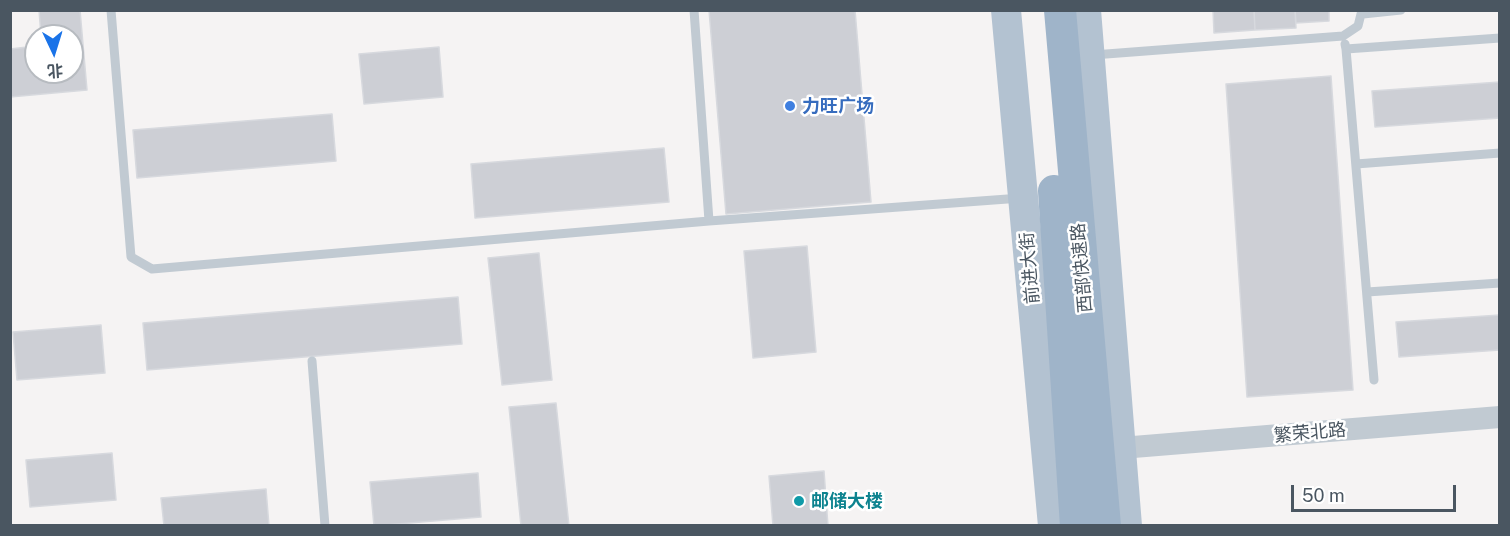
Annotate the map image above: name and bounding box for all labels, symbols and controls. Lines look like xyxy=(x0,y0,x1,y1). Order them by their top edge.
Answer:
north arrow xyxy=(24,24,84,84)
text: 北 xyxy=(47,60,64,80)
place label: 力旺广场 xyxy=(802,95,874,117)
marker: 力旺广场 xyxy=(783,99,797,113)
street label: 西部快速路 xyxy=(1067,222,1097,314)
street label: 前进大街 xyxy=(1016,231,1044,305)
street label: 繁荣北路 xyxy=(1273,419,1347,447)
scale bar xyxy=(1294,473,1459,511)
text: 50 m xyxy=(1302,485,1345,506)
place label: 邮储大楼 xyxy=(811,490,883,512)
marker: 邮储大楼 xyxy=(792,494,806,508)

